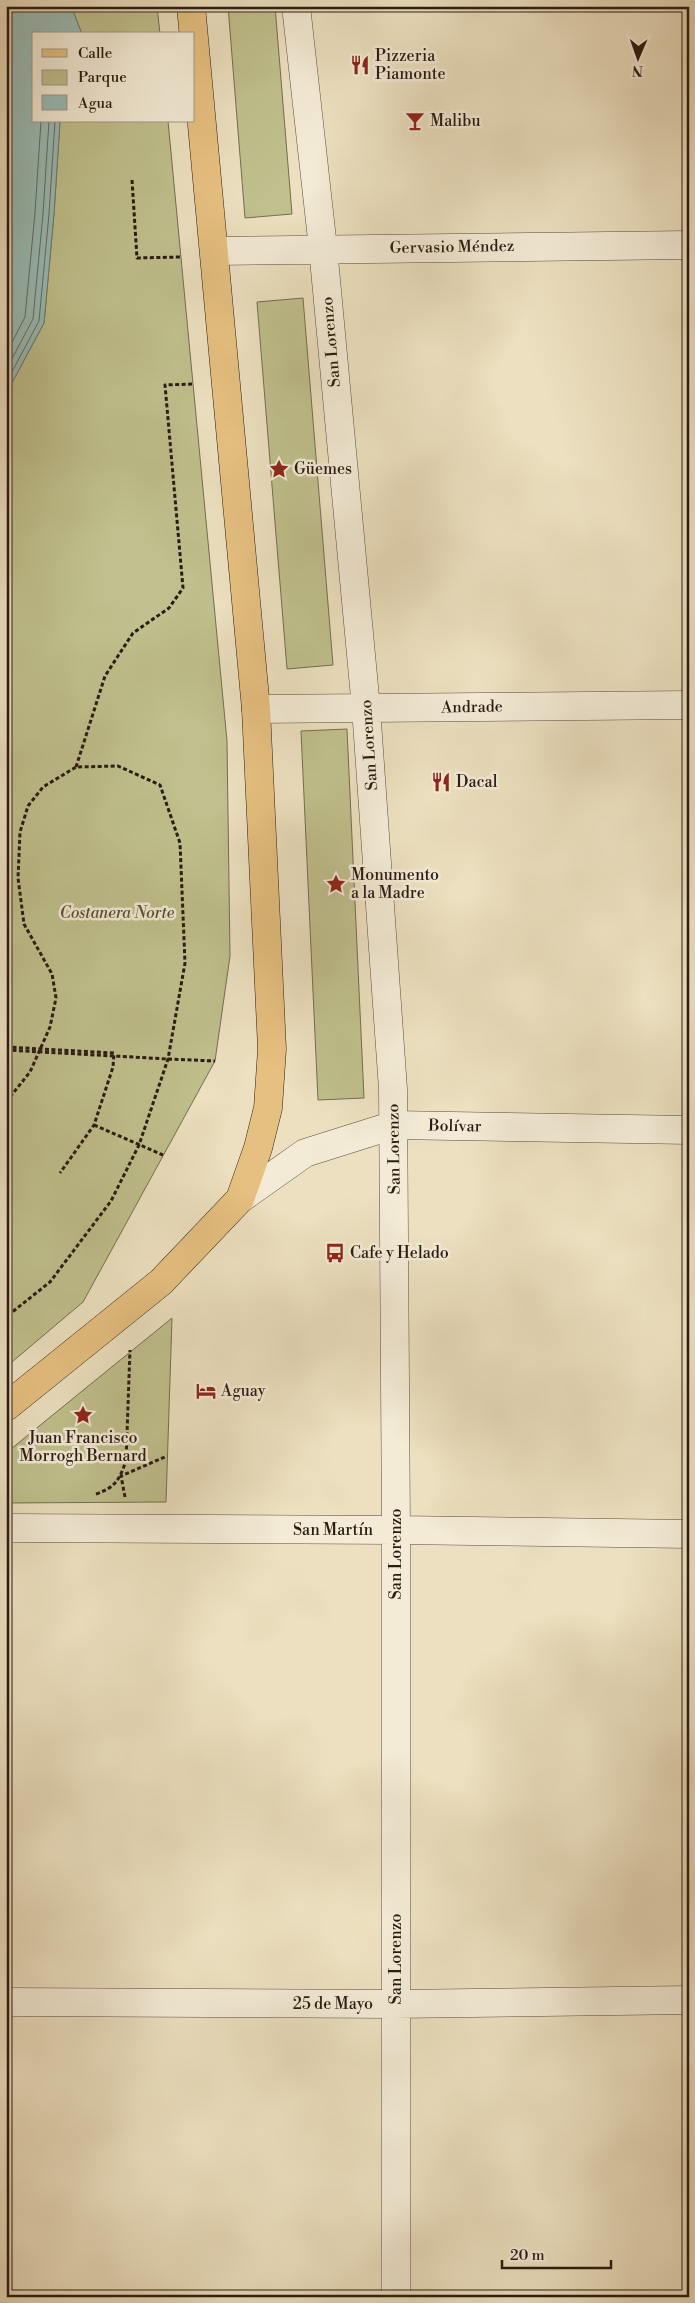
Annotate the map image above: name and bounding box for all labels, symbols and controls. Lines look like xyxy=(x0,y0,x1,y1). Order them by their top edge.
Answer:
legend xyxy=(32,32,195,122)
north arrow xyxy=(612,32,662,82)
text: Calle xyxy=(78,44,112,63)
place label: Pizzeria Piamonte xyxy=(375,46,445,84)
restaurant icon: Pizzeria Piamonte xyxy=(349,54,371,76)
text: N xyxy=(632,61,643,79)
text: Parque xyxy=(78,68,127,87)
text: Agua xyxy=(77,94,113,113)
bar icon: Malibu xyxy=(404,110,426,132)
place label: Malibu xyxy=(430,111,481,131)
street label: Gervasio Méndez xyxy=(390,236,514,258)
street label: San Lorenzo xyxy=(317,296,345,388)
place icon: Güemes xyxy=(268,458,290,480)
place label: Güemes xyxy=(294,459,352,479)
street label: Andrade xyxy=(440,696,503,718)
street label: San Lorenzo xyxy=(356,699,382,791)
restaurant icon: Dacal xyxy=(430,771,452,793)
place label: Dacal xyxy=(456,772,498,792)
place label: Monumento a la Madre xyxy=(351,865,439,903)
place icon: Monumento a la Madre xyxy=(325,873,347,895)
park label: Costanera Norte xyxy=(60,903,175,923)
street label: San Lorenzo xyxy=(383,1103,405,1195)
street label: Bolívar xyxy=(427,1116,482,1136)
bus stop icon: Cafe y Helado xyxy=(324,1242,346,1264)
place label: Cafe y Helado xyxy=(350,1243,449,1263)
hotel icon: Aguay xyxy=(195,1380,217,1402)
place label: Aguay xyxy=(220,1381,266,1401)
place icon: Juan Francisco Morrogh Bernard xyxy=(72,1404,94,1426)
place label: Juan Francisco Morrogh Bernard xyxy=(19,1428,147,1466)
street label: San Lorenzo xyxy=(386,1509,406,1599)
street label: San Martín xyxy=(293,1520,374,1540)
street label: San Lorenzo xyxy=(386,1914,406,2004)
street label: 25 de Mayo xyxy=(293,1994,373,2014)
scale bar xyxy=(502,2238,611,2270)
text: 20 m xyxy=(510,2246,545,2265)

